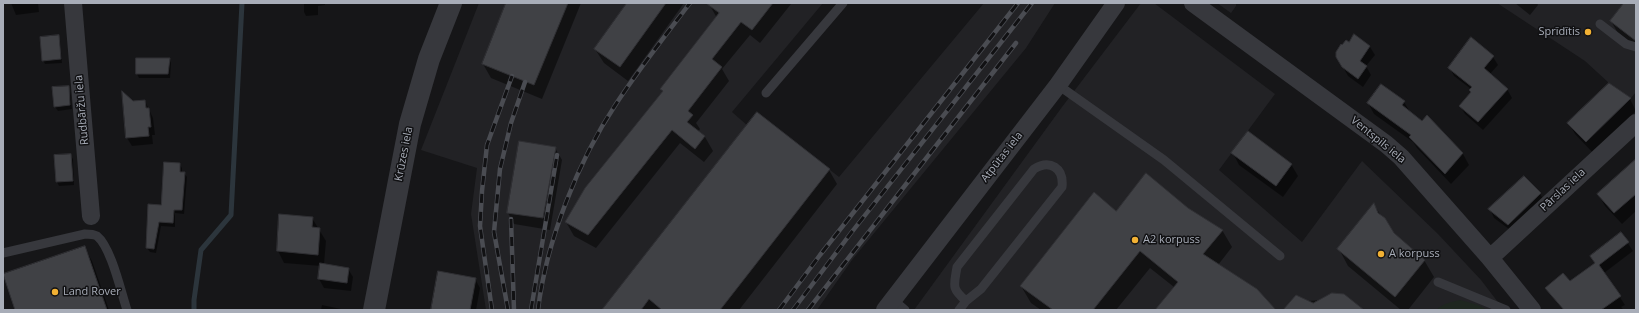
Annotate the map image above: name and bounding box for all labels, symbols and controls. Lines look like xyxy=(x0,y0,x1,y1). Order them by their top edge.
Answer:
place label: Sprīdītis xyxy=(1539,25,1580,39)
marker: Sprīdītis xyxy=(1583,27,1593,37)
street label: Rudbāržu iela xyxy=(72,74,92,146)
street label: Ventspils iela xyxy=(1348,114,1408,166)
street label: Krūzes iela xyxy=(392,126,416,182)
street label: Atpūtas iela xyxy=(978,129,1026,185)
street label: Pārslas iela xyxy=(1538,166,1588,214)
place label: A2 korpuss xyxy=(1143,233,1200,247)
marker: A2 korpuss xyxy=(1130,235,1140,245)
place label: A korpuss xyxy=(1389,247,1440,261)
marker: A korpuss xyxy=(1376,249,1386,259)
place label: Land Rover xyxy=(63,285,121,299)
marker: Land Rover xyxy=(50,287,60,297)

